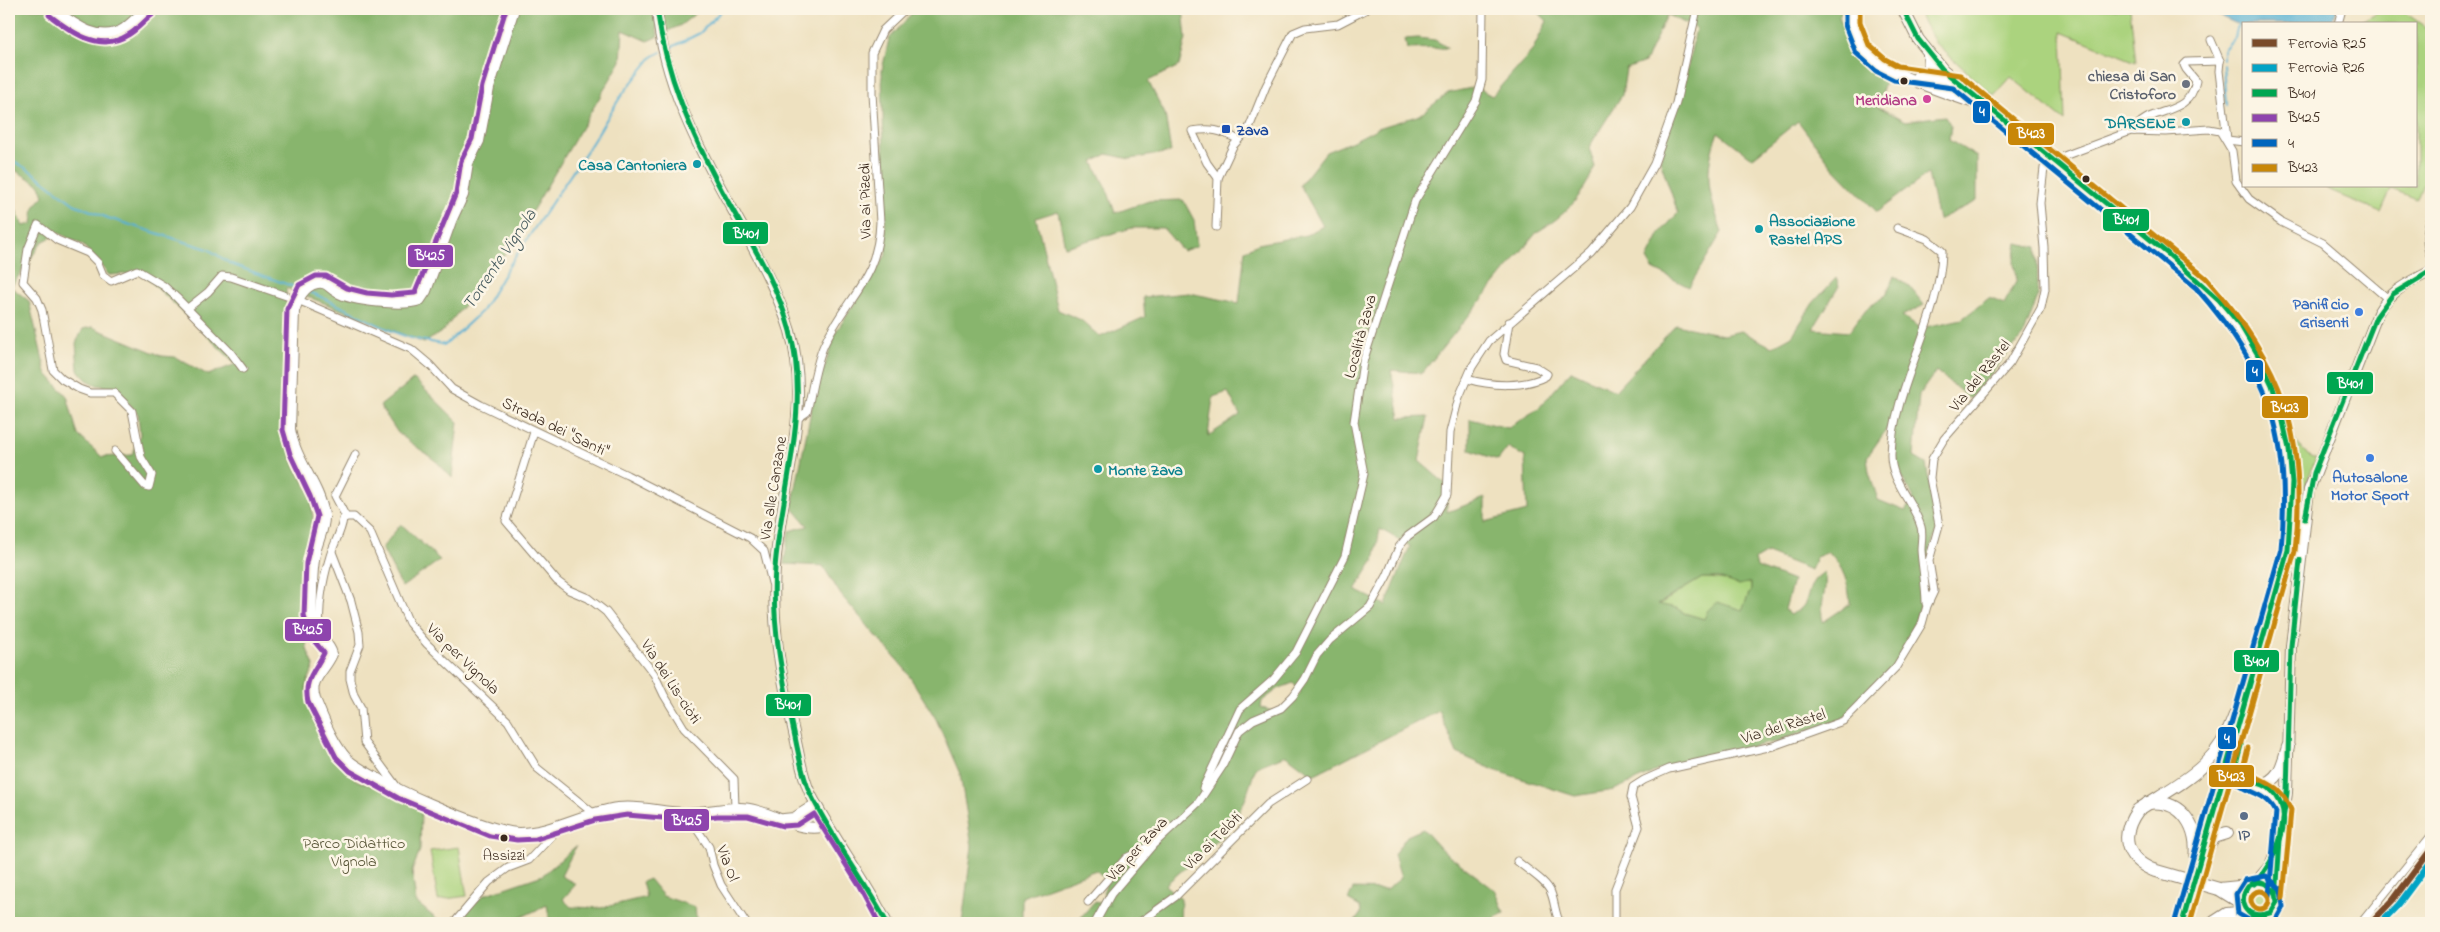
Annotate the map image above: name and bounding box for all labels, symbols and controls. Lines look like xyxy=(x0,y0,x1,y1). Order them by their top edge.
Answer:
legend xyxy=(2242,22,2418,188)
text: Ferrovia R25 xyxy=(2287,33,2367,55)
text: Ferrovia R26 xyxy=(2287,57,2365,79)
place label: chiesa di San Cristoforo xyxy=(2088,65,2176,107)
unlabelled marker xyxy=(1899,76,1909,86)
marker: chiesa di San Cristoforo xyxy=(2180,78,2192,90)
text: B401 xyxy=(2287,83,2316,105)
place label: Meridiana xyxy=(1855,89,1917,113)
marker: Meridiana xyxy=(1921,93,1933,105)
line badge: 4 xyxy=(1972,100,1991,124)
text: 4 xyxy=(1978,102,1985,123)
text: B425 xyxy=(2287,107,2321,129)
place label: DARSENE xyxy=(2104,112,2176,136)
marker: DARSENE xyxy=(2180,116,2192,128)
place label: Zava xyxy=(1236,119,1269,143)
line badge: B423 xyxy=(2007,122,2055,146)
marker: Zava xyxy=(1220,123,1232,135)
text: B423 xyxy=(2016,124,2045,145)
text: 4 xyxy=(2288,133,2294,155)
place label: Casa Cantoniera xyxy=(578,154,687,178)
text: B423 xyxy=(2287,157,2318,179)
marker: Casa Cantoniera xyxy=(691,158,703,170)
street label: Via ai Pizedi xyxy=(853,163,879,240)
unlabelled marker xyxy=(2081,174,2091,184)
water label: Torrente Vignola xyxy=(457,204,544,316)
line badge: B401 xyxy=(2102,208,2150,232)
place label: Associazione Rastel APS xyxy=(1768,210,1856,252)
text: B401 xyxy=(2112,210,2139,231)
line badge: B401 xyxy=(722,221,769,245)
marker: Associazione Rastel APS xyxy=(1753,223,1765,235)
text: B401 xyxy=(732,224,759,245)
line badge: B425 xyxy=(407,244,454,268)
text: B425 xyxy=(414,246,445,267)
street label: Località Zava xyxy=(1338,292,1384,381)
place label: Panificio Grisenti xyxy=(2293,293,2349,335)
marker: Panificio Grisenti xyxy=(2353,306,2365,318)
street label: Via del Ràstel xyxy=(1943,335,2017,418)
line badge: 4 xyxy=(2245,359,2264,383)
text: 4 xyxy=(2251,362,2258,383)
line badge: B401 xyxy=(2326,371,2374,395)
text: B401 xyxy=(2336,374,2363,395)
street label: Strada dei "Santi" xyxy=(498,391,613,464)
line badge: B423 xyxy=(2261,395,2309,419)
text: B423 xyxy=(2270,398,2299,419)
street label: Via alle Canzane xyxy=(754,434,794,543)
marker: Autosalone Motor Sport xyxy=(2364,452,2376,464)
place label: Monte Zava xyxy=(1108,459,1183,483)
marker: Monte Zava xyxy=(1092,463,1104,475)
place label: Autosalone Motor Sport xyxy=(2331,466,2410,508)
street label: Via per Vignola xyxy=(420,617,505,701)
line badge: B425 xyxy=(284,618,332,642)
text: B425 xyxy=(292,620,323,641)
street label: Via dei Lis-ciòti xyxy=(633,634,707,729)
line badge: B401 xyxy=(2233,649,2280,673)
text: B401 xyxy=(2242,652,2269,673)
line badge: B401 xyxy=(765,693,812,717)
text: B401 xyxy=(774,695,801,716)
street label: Via del Ràstel xyxy=(1738,703,1829,751)
line badge: 4 xyxy=(2217,726,2237,750)
text: 4 xyxy=(2223,729,2230,750)
line badge: B423 xyxy=(2208,764,2255,788)
text: B423 xyxy=(2216,767,2245,788)
street label: Via ai Telòti xyxy=(1178,806,1248,877)
line badge: B425 xyxy=(663,808,710,832)
marker: IP xyxy=(2238,810,2250,822)
text: B425 xyxy=(671,811,702,832)
street label: Via per Zava xyxy=(1100,811,1174,888)
place label: IP xyxy=(2238,824,2251,848)
park label: Parco Didattico Vignola xyxy=(303,832,405,874)
marker: Assizzi xyxy=(499,833,509,843)
street label: Via Ol xyxy=(709,841,745,886)
place label: Assizzi xyxy=(483,845,525,867)

